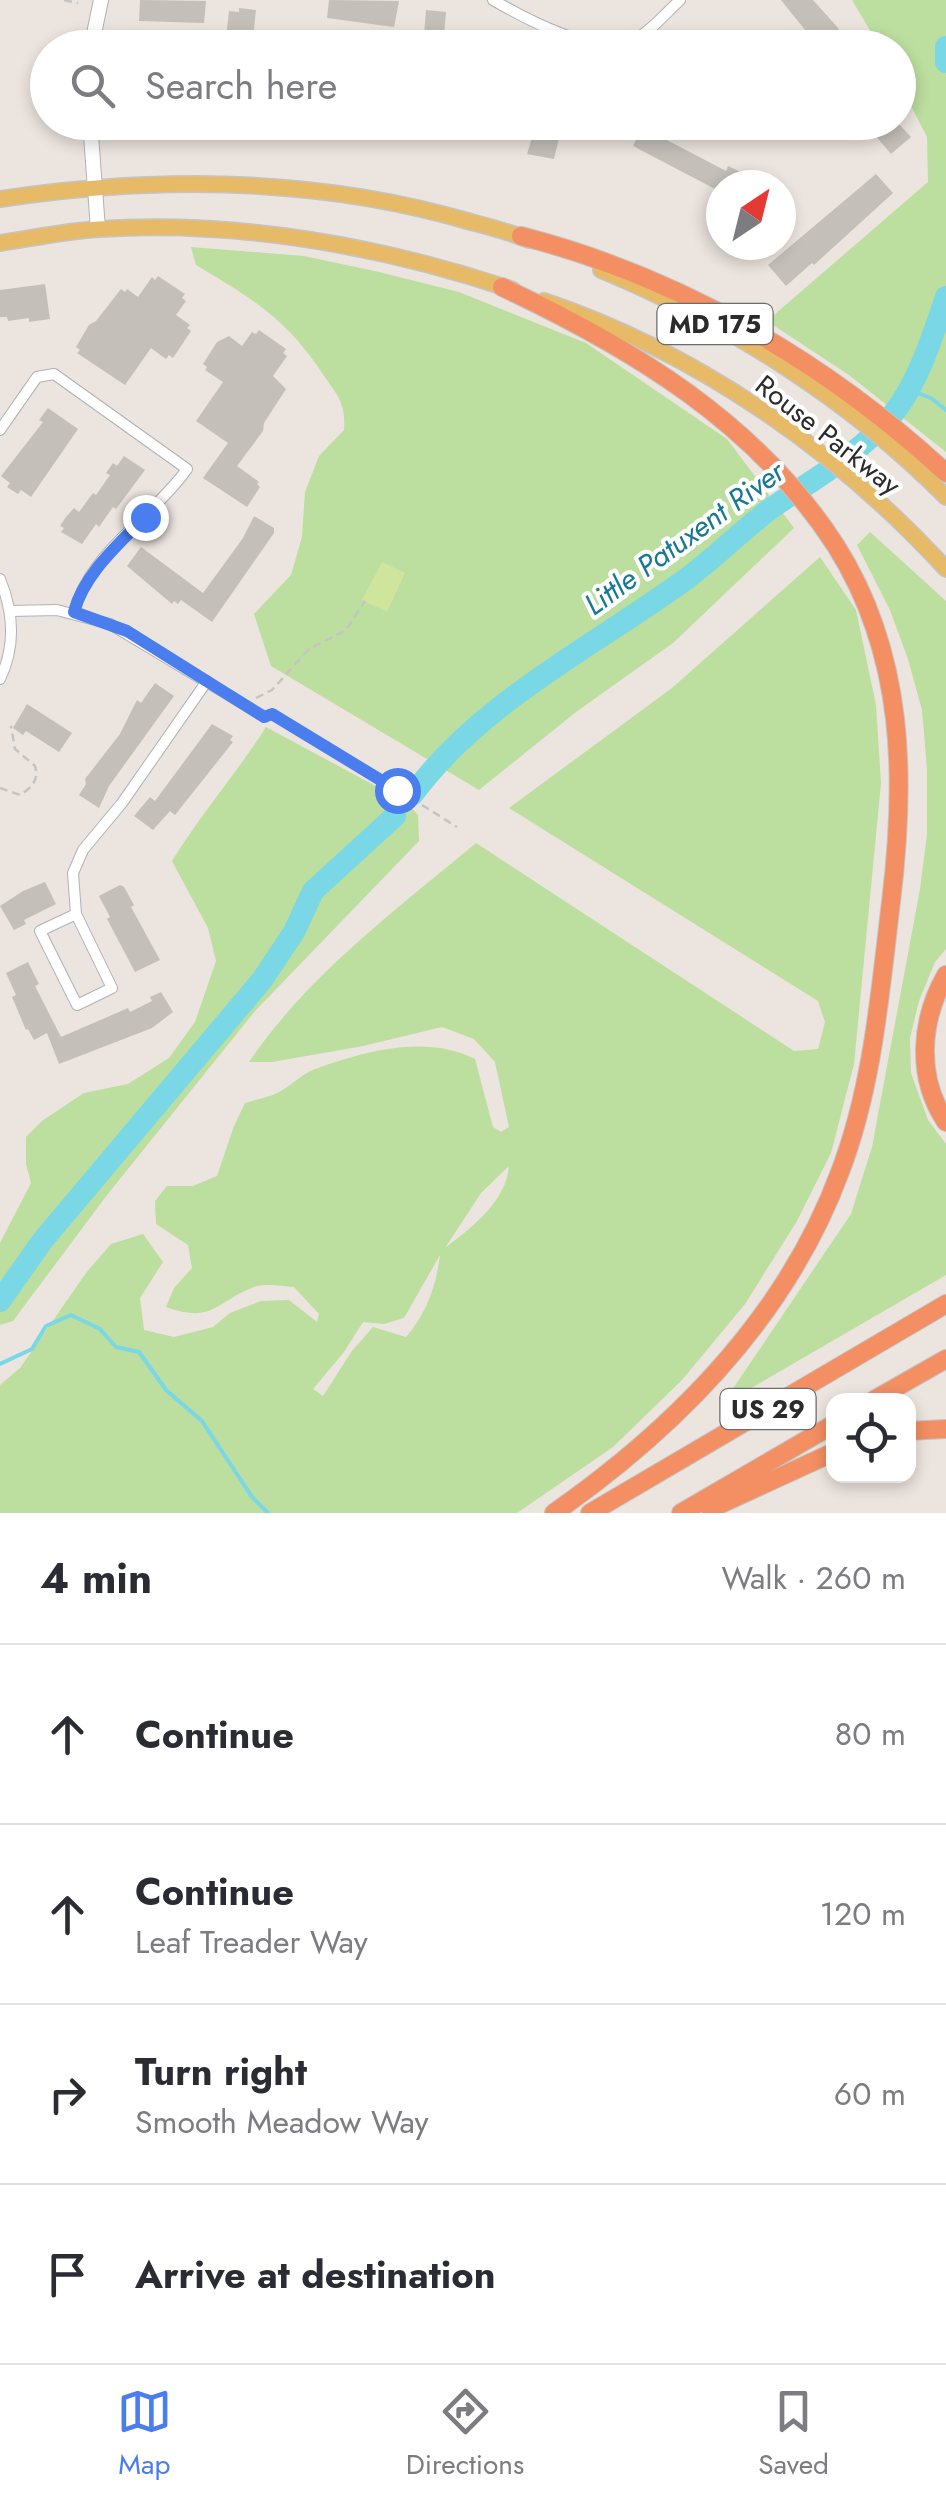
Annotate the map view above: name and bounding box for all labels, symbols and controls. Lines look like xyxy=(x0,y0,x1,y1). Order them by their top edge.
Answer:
search box xyxy=(30,30,916,140)
icon: search xyxy=(65,58,120,113)
text: Search here xyxy=(145,58,337,113)
north arrow xyxy=(706,170,796,260)
road number: MD 175 xyxy=(658,304,772,344)
street label: Rouse Parkway xyxy=(747,365,910,505)
water label: Little Patuxent River xyxy=(575,449,795,626)
route end xyxy=(123,495,169,541)
route start xyxy=(375,768,421,814)
road number: US 29 xyxy=(720,1389,816,1429)
map controls xyxy=(826,1393,916,1483)
button: locate xyxy=(826,1393,916,1483)
text: 4 min xyxy=(40,1548,152,1609)
text: Walk · 260 m xyxy=(721,1555,906,1601)
icon: ahead xyxy=(40,1707,95,1762)
text: Continue xyxy=(135,1707,294,1762)
text: 80 m xyxy=(835,1711,906,1757)
text: Continue xyxy=(135,1864,294,1919)
icon: ahead xyxy=(40,1887,95,1942)
text: 120 m xyxy=(820,1891,906,1937)
text: Leaf Treader Way xyxy=(135,1919,368,1965)
text: Turn right xyxy=(135,2044,307,2099)
icon: right xyxy=(40,2067,95,2122)
text: 60 m xyxy=(834,2071,906,2117)
text: Smooth Meadow Way xyxy=(135,2099,429,2145)
icon: arrive xyxy=(40,2247,95,2302)
text: Arrive at destination xyxy=(135,2247,496,2302)
tab: Map xyxy=(117,2384,172,2485)
tab: Directions xyxy=(406,2384,524,2485)
tab: Saved xyxy=(758,2384,829,2485)

